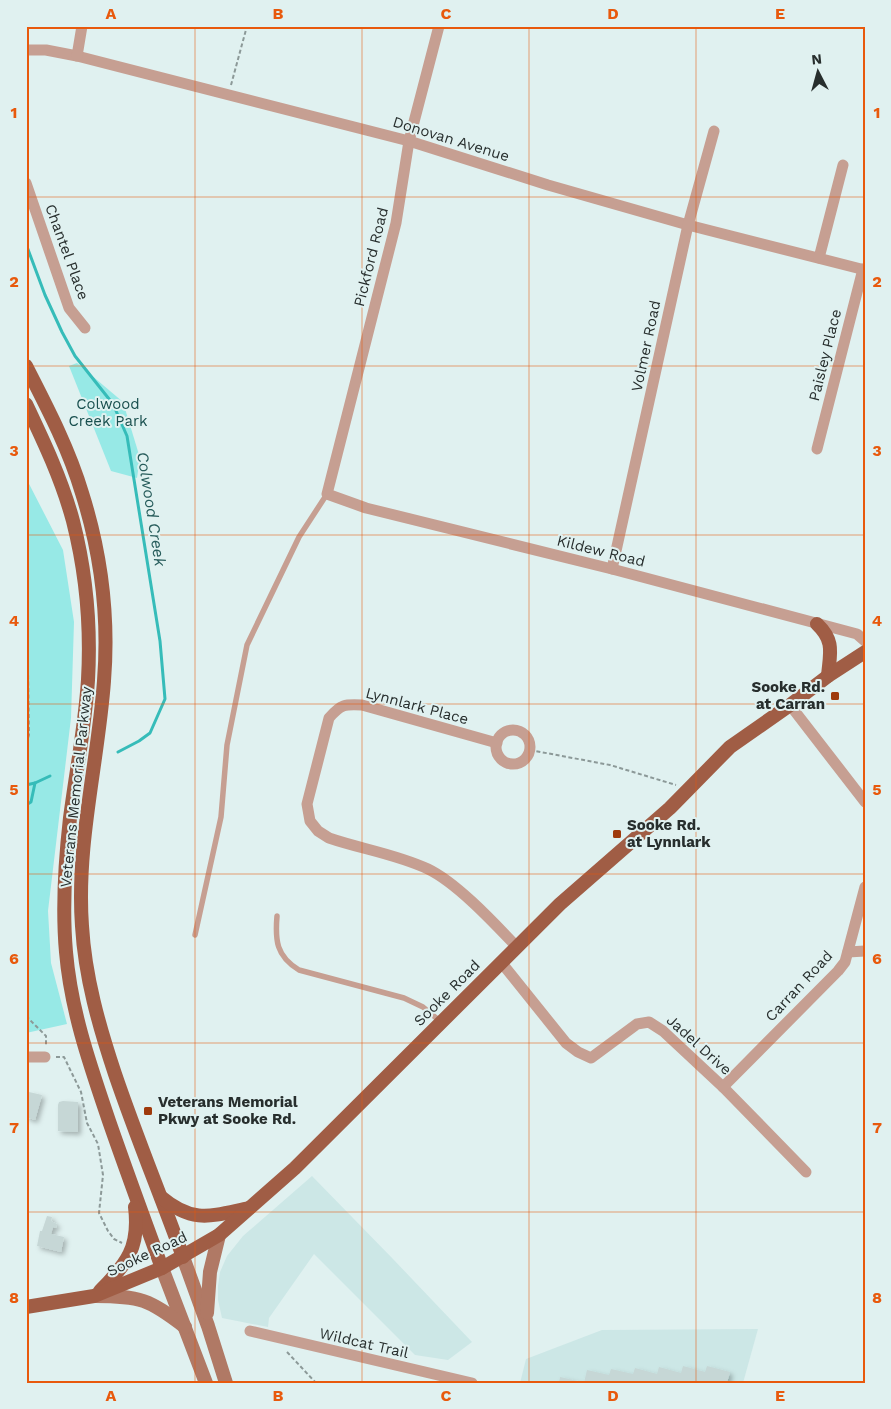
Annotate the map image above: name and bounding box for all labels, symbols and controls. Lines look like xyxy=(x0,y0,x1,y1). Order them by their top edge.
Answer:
text: A xyxy=(106,4,117,23)
text: B xyxy=(273,4,284,23)
text: C xyxy=(441,4,452,23)
text: D xyxy=(607,4,619,23)
text: E xyxy=(775,4,785,23)
north arrow xyxy=(794,48,844,98)
text: N xyxy=(811,51,823,68)
text: 1 xyxy=(11,103,17,122)
text: 1 xyxy=(874,103,880,122)
street label: Donovan Avenue xyxy=(390,113,512,165)
street label: Chantel Place xyxy=(41,202,93,302)
street label: Pickford Road xyxy=(350,205,392,309)
text: 2 xyxy=(9,272,19,291)
text: 2 xyxy=(872,272,882,291)
street label: Volmer Road xyxy=(628,299,664,393)
street label: Paisley Place xyxy=(805,307,845,403)
park label: Colwood Creek Park xyxy=(68,395,148,430)
text: 3 xyxy=(9,441,19,460)
text: 3 xyxy=(872,441,882,460)
water label: Colwood Creek xyxy=(133,451,170,569)
street label: Kildew Road xyxy=(555,531,647,571)
text: 4 xyxy=(9,611,19,630)
text: 4 xyxy=(872,611,882,630)
place label: Sooke Rd. at Carran xyxy=(751,678,825,713)
street label: Lynnlark Place xyxy=(364,684,470,728)
street label: Veterans Memorial Parkway xyxy=(56,685,96,888)
marker: Sooke Rd. at Carran xyxy=(829,690,841,702)
text: 5 xyxy=(9,780,19,799)
text: 5 xyxy=(872,780,882,799)
place label: Sooke Rd. at Lynnlark xyxy=(627,816,711,851)
marker: Sooke Rd. at Lynnlark xyxy=(611,828,623,840)
street label: Carran Road xyxy=(762,947,836,1025)
text: 6 xyxy=(9,949,19,968)
text: 6 xyxy=(872,949,882,968)
street label: Sooke Road xyxy=(410,956,484,1030)
street label: Jadel Drive xyxy=(663,1011,735,1079)
place label: Veterans Memorial Pkwy at Sooke Rd. xyxy=(158,1093,298,1128)
marker: Veterans Memorial Pkwy at Sooke Rd. xyxy=(142,1105,154,1117)
text: 7 xyxy=(9,1118,19,1137)
text: 7 xyxy=(872,1118,882,1137)
street label: Sooke Road xyxy=(104,1228,190,1280)
text: 8 xyxy=(9,1288,19,1307)
text: 8 xyxy=(872,1288,882,1307)
street label: Wildcat Trail xyxy=(318,1324,411,1362)
text: A xyxy=(106,1386,117,1405)
text: B xyxy=(273,1386,284,1405)
text: C xyxy=(441,1386,452,1405)
text: D xyxy=(607,1386,619,1405)
text: E xyxy=(775,1386,785,1405)

